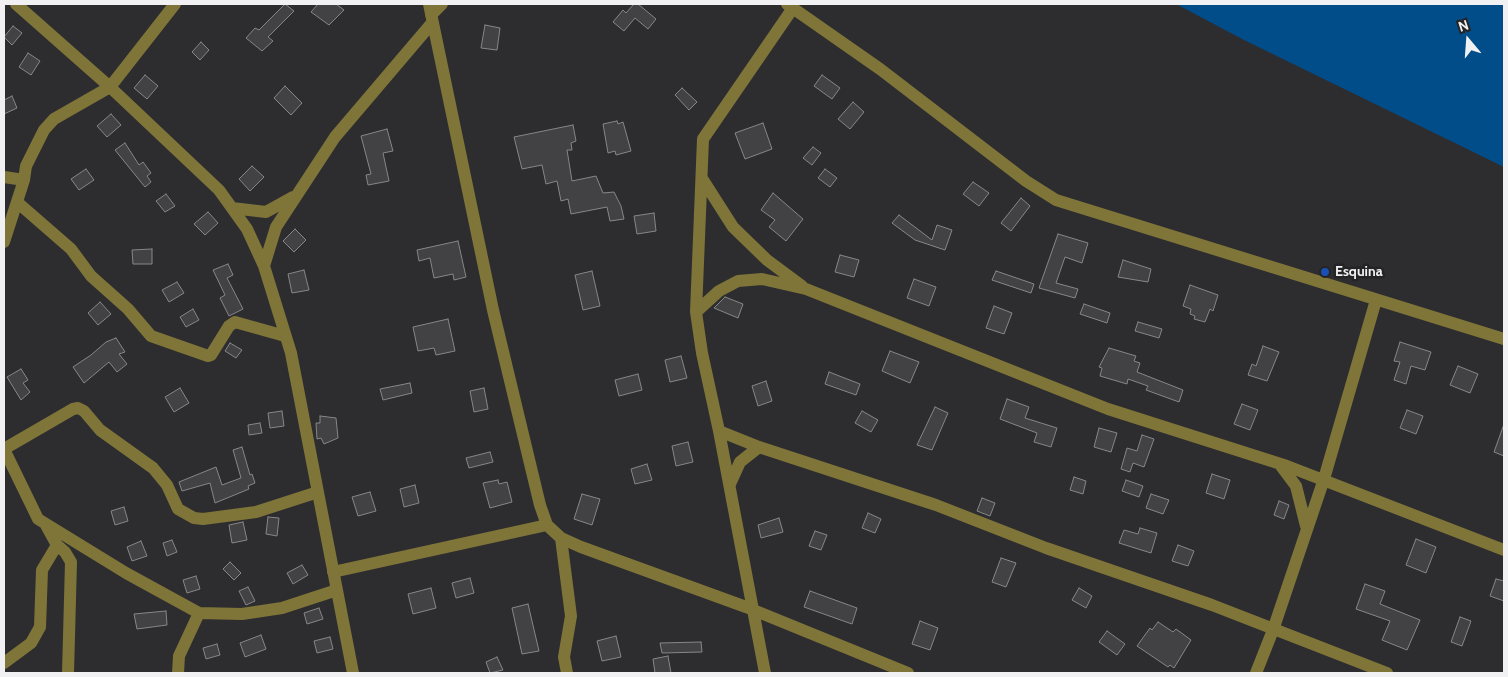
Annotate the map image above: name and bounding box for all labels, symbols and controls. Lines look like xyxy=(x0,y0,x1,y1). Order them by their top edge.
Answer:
north arrow xyxy=(1443,15,1493,65)
text: N xyxy=(1456,16,1471,36)
place label: Esquina xyxy=(1335,264,1383,280)
marker: Esquina xyxy=(1319,266,1331,278)

